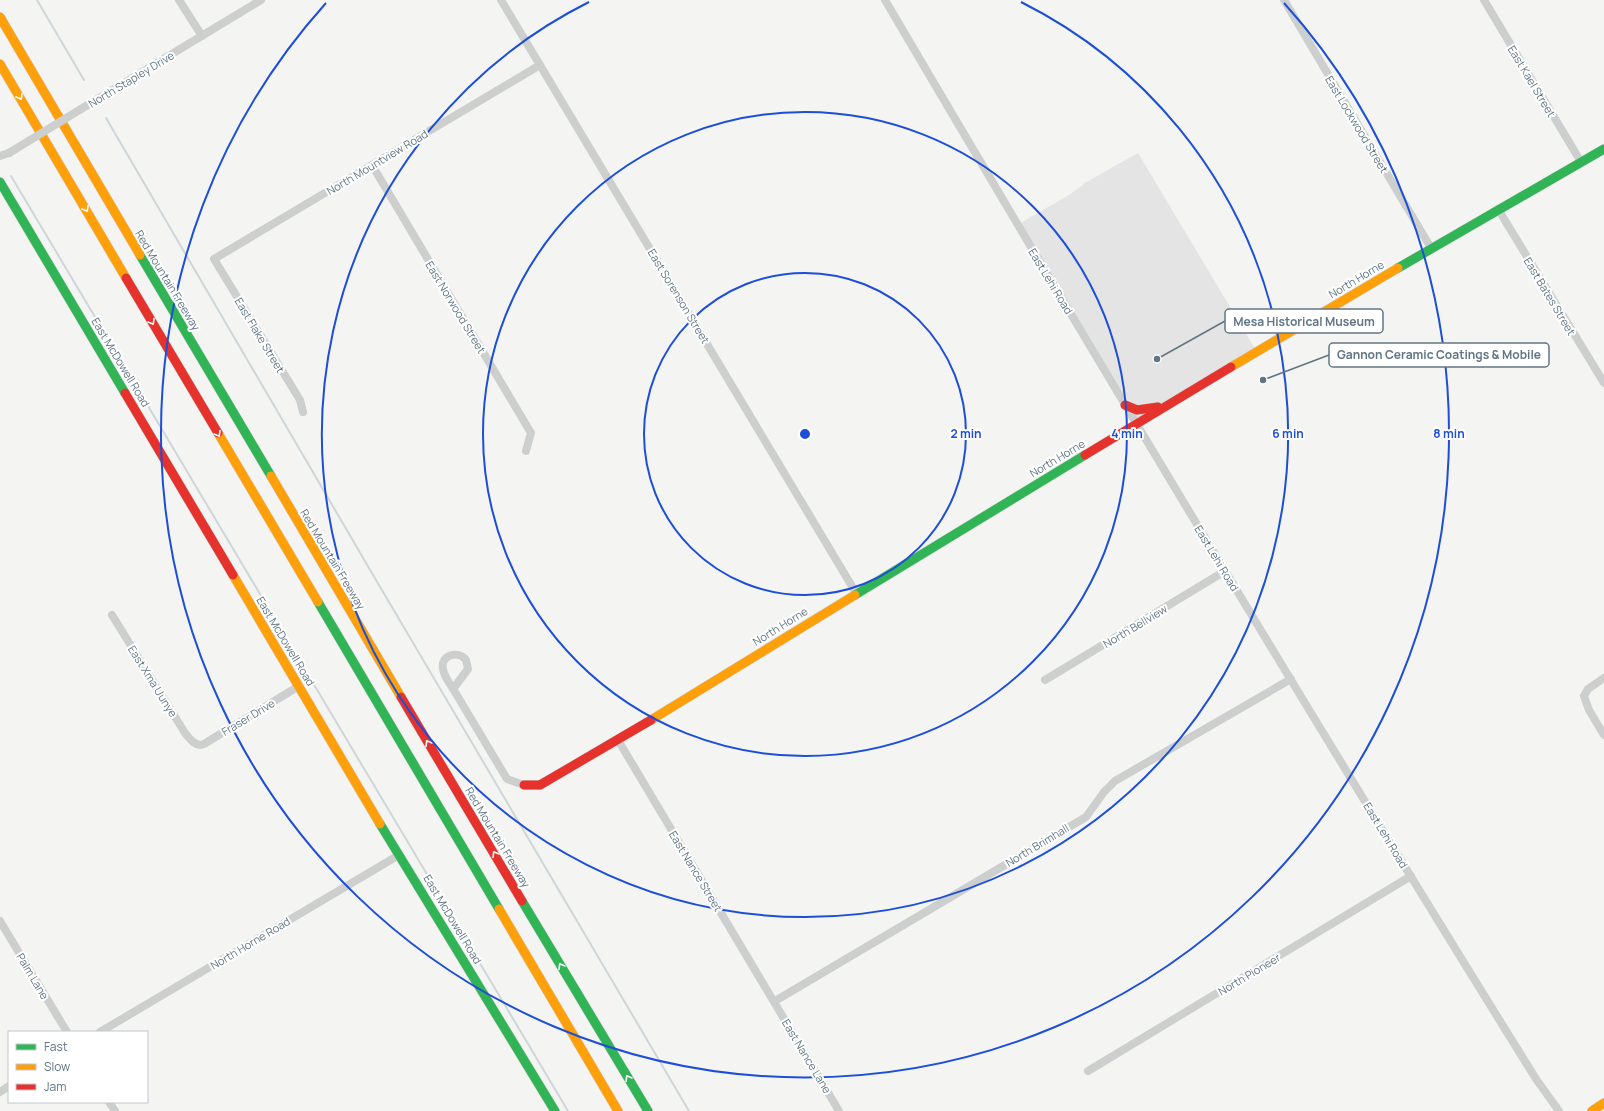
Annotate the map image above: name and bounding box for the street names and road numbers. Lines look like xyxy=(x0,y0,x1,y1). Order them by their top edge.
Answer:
street label: East Kael Street xyxy=(1505,42,1559,120)
street label: North Stapley Drive xyxy=(85,47,177,111)
street label: East Lockwood Street xyxy=(1322,73,1392,175)
street label: North Mountview Road xyxy=(324,126,430,198)
street label: Red Mountain Freeway xyxy=(132,227,204,333)
street label: East Lehi Road xyxy=(1025,245,1077,317)
street label: East Sorenson Street xyxy=(645,246,713,346)
street label: East Bates Street xyxy=(1521,254,1579,338)
street label: North Horne xyxy=(1326,256,1387,301)
street label: East Norwood Street xyxy=(423,258,489,356)
street label: East Flake Street xyxy=(232,295,288,375)
street label: East McDowell Road xyxy=(88,314,154,410)
street label: North Horne xyxy=(1027,435,1088,480)
street label: Red Mountain Freeway xyxy=(297,506,369,612)
street label: East Lehi Road xyxy=(1191,522,1243,594)
street label: East McDowell Road xyxy=(253,593,319,689)
street label: North Bellview xyxy=(1100,601,1170,651)
street label: North Horne xyxy=(750,603,811,649)
street label: East Xma Uunye xyxy=(125,642,181,720)
street label: Fraser Drive xyxy=(219,695,278,739)
street label: Red Mountain Freeway xyxy=(462,784,534,890)
street label: East Lehi Road xyxy=(1360,799,1412,871)
street label: North Brimhall xyxy=(1002,820,1072,870)
street label: East Nance Street xyxy=(666,828,726,914)
street label: East McDowell Road xyxy=(420,871,486,967)
street label: North Horne Road xyxy=(207,913,293,973)
street label: North Pioneer xyxy=(1215,949,1283,999)
street label: Palm Lane xyxy=(13,950,53,1002)
street label: East Nance Lane xyxy=(779,1016,835,1096)

